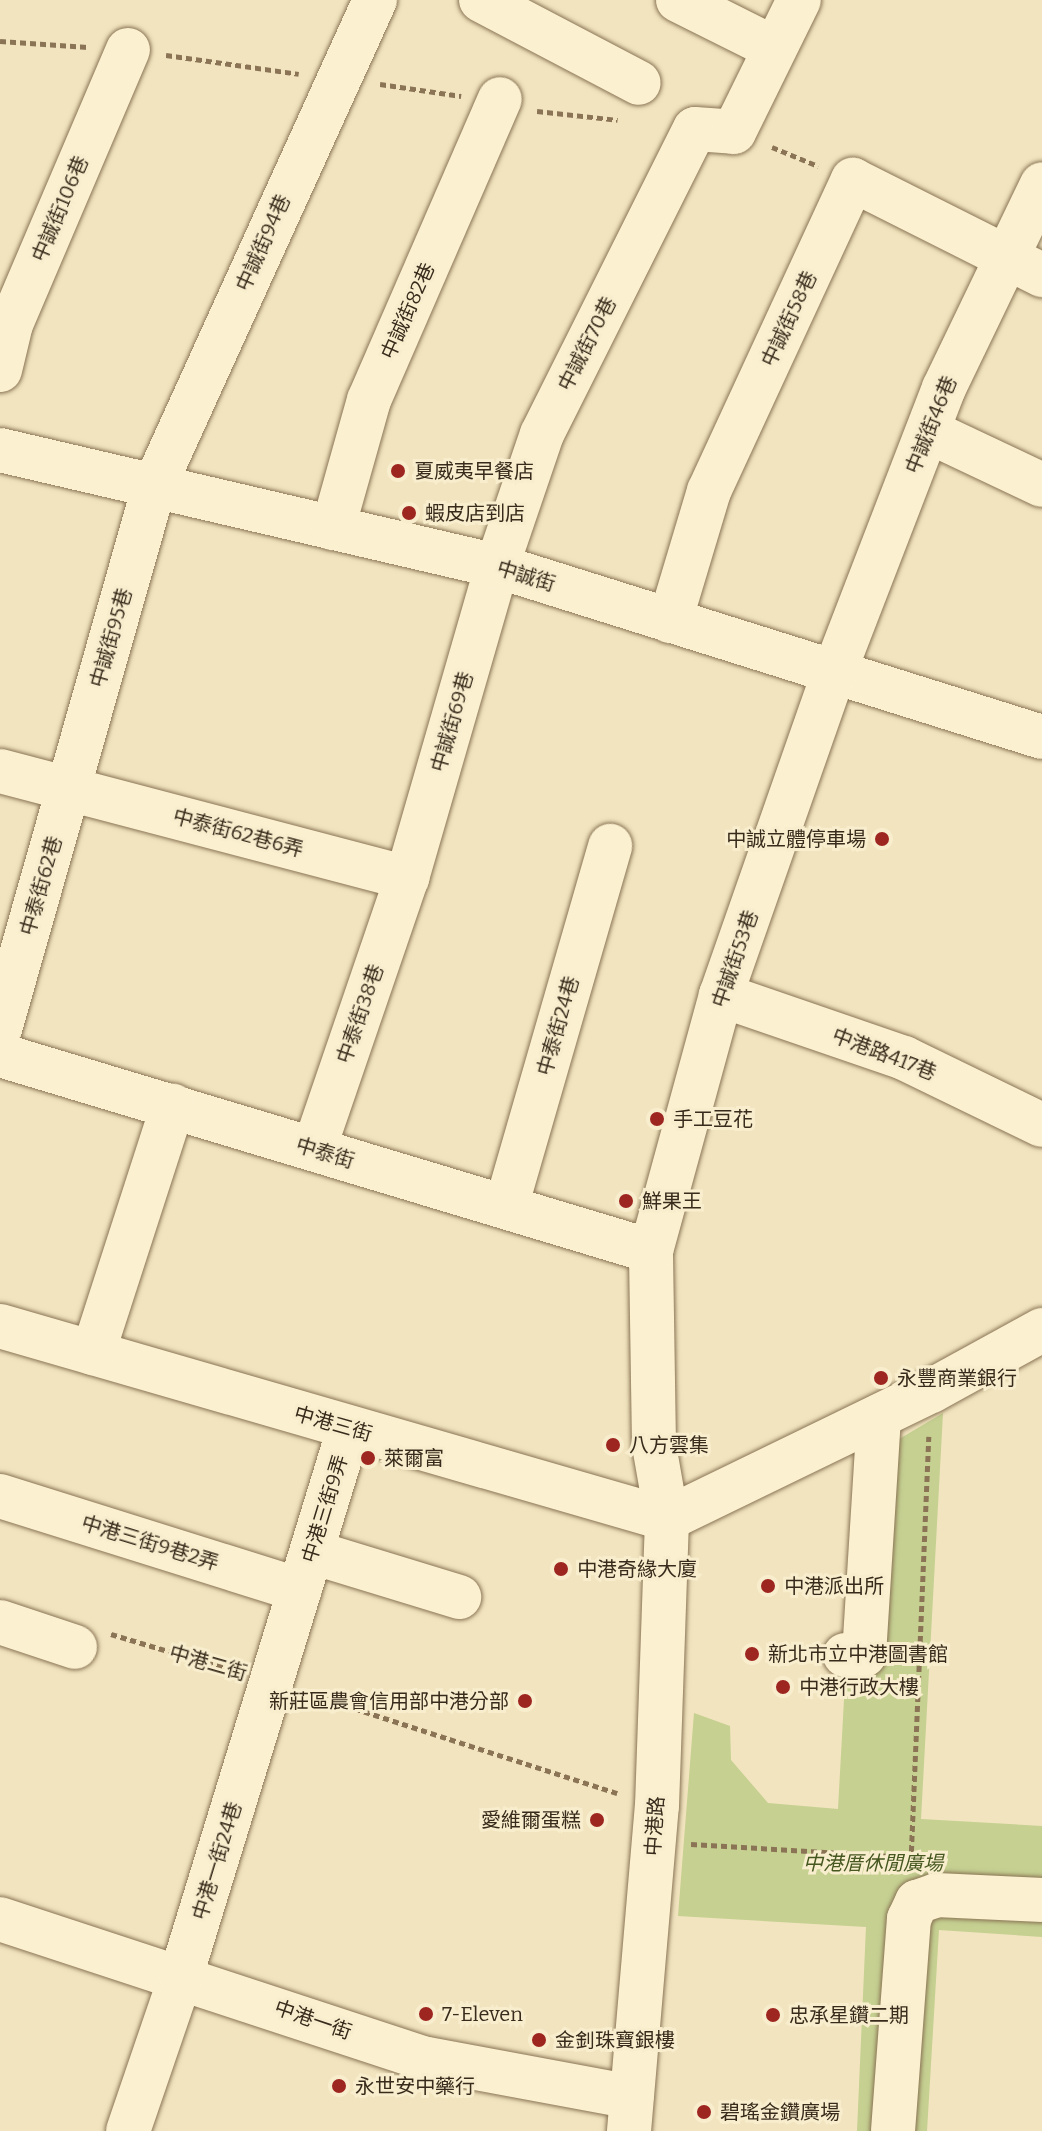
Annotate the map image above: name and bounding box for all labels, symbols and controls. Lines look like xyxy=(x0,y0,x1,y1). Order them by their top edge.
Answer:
street label: 中誠街106巷 xyxy=(27,152,93,266)
street label: 中誠街94巷 xyxy=(231,191,295,295)
street label: 中誠街82巷 xyxy=(376,259,440,363)
street label: 中誠街58巷 xyxy=(756,267,822,371)
street label: 中誠街70巷 xyxy=(553,293,621,395)
street label: 中誠街46巷 xyxy=(901,373,961,477)
place label: 夏威夷早餐店 xyxy=(414,459,534,483)
marker: 夏威夷早餐店 xyxy=(389,462,407,480)
place label: 蝦皮店到店 xyxy=(425,501,525,525)
marker: 蝦皮店到店 xyxy=(400,504,418,522)
street label: 中誠街 xyxy=(494,556,558,596)
street label: 中誠街95巷 xyxy=(85,585,137,691)
street label: 中誠街69巷 xyxy=(426,669,478,775)
street label: 中泰街62巷6弄 xyxy=(170,804,306,862)
place label: 中誠立體停車場 xyxy=(726,827,866,851)
marker: 中誠立體停車場 xyxy=(873,830,891,848)
street label: 中泰街62巷 xyxy=(15,833,67,939)
street label: 中誠街53巷 xyxy=(707,907,763,1011)
street label: 中泰街38巷 xyxy=(332,961,388,1067)
street label: 中泰街24巷 xyxy=(532,973,584,1079)
street label: 中港路417巷 xyxy=(829,1023,939,1085)
place label: 手工豆花 xyxy=(673,1107,753,1131)
marker: 手工豆花 xyxy=(648,1110,666,1128)
street label: 中泰街 xyxy=(293,1133,357,1173)
place label: 鮮果王 xyxy=(642,1189,702,1213)
marker: 鮮果王 xyxy=(617,1192,635,1210)
place label: 永豐商業銀行 xyxy=(897,1366,1017,1390)
marker: 永豐商業銀行 xyxy=(872,1369,890,1387)
street label: 中港三街 xyxy=(291,1401,375,1447)
place label: 八方雲集 xyxy=(629,1433,709,1457)
marker: 八方雲集 xyxy=(604,1436,622,1454)
place label: 萊爾富 xyxy=(384,1446,444,1470)
marker: 萊爾富 xyxy=(359,1449,377,1467)
street label: 中港三街9弄 xyxy=(297,1452,353,1566)
street label: 中港三街9巷2弄 xyxy=(78,1511,222,1575)
place label: 中港奇緣大廈 xyxy=(577,1557,697,1581)
marker: 中港奇緣大廈 xyxy=(552,1560,570,1578)
place label: 中港派出所 xyxy=(784,1574,884,1598)
marker: 中港派出所 xyxy=(759,1577,777,1595)
street label: 中港二街 xyxy=(166,1640,250,1686)
place label: 新北市立中港圖書館 xyxy=(768,1642,948,1666)
marker: 新北市立中港圖書館 xyxy=(743,1645,761,1663)
place label: 中港行政大樓 xyxy=(799,1675,919,1699)
marker: 中港行政大樓 xyxy=(774,1678,792,1696)
place label: 新莊區農會信用部中港分部 xyxy=(269,1689,509,1713)
marker: 新莊區農會信用部中港分部 xyxy=(516,1692,534,1710)
street label: 中港路 xyxy=(641,1795,669,1857)
street label: 中港一街24巷 xyxy=(188,1799,246,1923)
place label: 愛維爾蛋糕 xyxy=(481,1808,581,1832)
marker: 愛維爾蛋糕 xyxy=(588,1811,606,1829)
park label: 中港厝休閒廣場 xyxy=(803,1851,943,1875)
street label: 中港一街 xyxy=(271,1996,355,2044)
place label: 7-Eleven xyxy=(442,2002,523,2026)
place label: 忠承星鑽二期 xyxy=(789,2003,909,2027)
marker: 7-Eleven xyxy=(417,2005,435,2023)
marker: 忠承星鑽二期 xyxy=(764,2006,782,2024)
place label: 金釗珠寶銀樓 xyxy=(555,2028,675,2052)
marker: 金釗珠寶銀樓 xyxy=(530,2031,548,2049)
place label: 永世安中藥行 xyxy=(355,2074,475,2098)
marker: 永世安中藥行 xyxy=(330,2077,348,2095)
place label: 碧瑤金鑽廣場 xyxy=(720,2100,840,2124)
marker: 碧瑤金鑽廣場 xyxy=(695,2103,713,2121)

